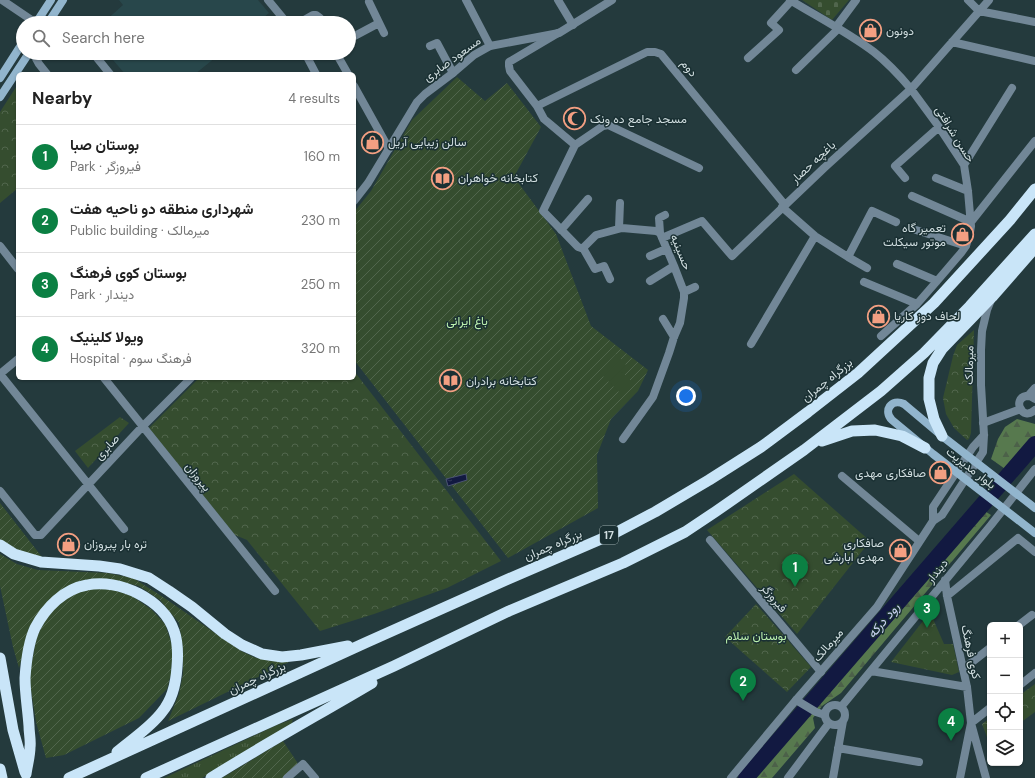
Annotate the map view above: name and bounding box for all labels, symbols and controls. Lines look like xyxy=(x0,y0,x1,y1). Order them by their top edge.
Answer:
search box xyxy=(16,16,356,60)
shop icon: دونون xyxy=(857,18,883,44)
place label: دونون xyxy=(886,23,914,39)
icon: search xyxy=(30,27,52,49)
text: Search here xyxy=(62,28,145,48)
street label: مسعود صابری xyxy=(420,33,484,85)
street label: دوم xyxy=(677,56,701,80)
text: Nearby xyxy=(32,87,92,109)
text: 4 results xyxy=(288,90,340,107)
street label: حسن شرافتی xyxy=(931,103,979,165)
mosque icon: مسجد جامع ده ونک xyxy=(562,106,588,132)
place label: مسجد جامع ده ونک xyxy=(590,111,687,128)
shop icon: سالن زیبایی آریل xyxy=(360,129,386,155)
place label: سالن زیبایی آریل xyxy=(388,134,467,150)
text: بوستان صبا xyxy=(70,135,139,155)
street label: باغچه حصار xyxy=(786,137,839,188)
text: 1 xyxy=(43,148,47,165)
text: 160 m xyxy=(304,148,340,165)
text: Park · فیروزگر xyxy=(70,158,141,175)
library icon: کتابخانه خواهران xyxy=(429,165,455,191)
place label: کتابخانه خواهران xyxy=(458,170,538,186)
text: شهرداری منطقه دو ناحیه هفت xyxy=(70,199,253,219)
text: 2 xyxy=(41,212,49,229)
text: 230 m xyxy=(301,212,340,229)
place label: تعمیر گاه موتور سیکلت xyxy=(883,220,946,250)
text: Public building · میرمالک xyxy=(70,222,210,239)
shop icon: تعمیر گاه موتور سیکلت xyxy=(949,222,975,248)
street label: حسینیه xyxy=(667,232,695,272)
text: بوستان کوی فرهنگ xyxy=(70,263,187,283)
text: 3 xyxy=(41,276,49,293)
text: 250 m xyxy=(301,276,340,293)
text: Park · دیندار xyxy=(70,286,134,303)
shop icon: لحاف دوز کاریا xyxy=(866,303,892,329)
place label: لحاف دوز کاریا xyxy=(894,308,960,324)
park label: باغ ایرانی xyxy=(446,313,488,330)
text: ویولا کلینیک xyxy=(70,327,144,347)
text: 4 xyxy=(41,340,49,357)
text: 320 m xyxy=(301,340,340,357)
street label: میرمالک xyxy=(961,345,977,385)
text: Hospital · فرهنگ سوم xyxy=(70,350,192,367)
street label: بزرگراه چمران xyxy=(798,354,856,406)
library icon: کتابخانه برادران xyxy=(437,368,463,394)
place label: کتابخانه برادران xyxy=(466,373,537,389)
your location xyxy=(676,386,696,406)
street label: صابری xyxy=(91,431,123,463)
street label: بلوار مدیریت xyxy=(943,443,999,493)
street label: پیروزان xyxy=(181,459,215,495)
shop icon: صافکاری مهدی xyxy=(928,460,954,486)
place label: صافکاری مهدی xyxy=(855,465,926,481)
street label: بزرگراه چمران xyxy=(522,526,584,564)
road number: 17 xyxy=(600,526,618,544)
shop icon: تره بار پیروزان xyxy=(56,531,82,557)
place label: صافکاری مهدی ابارشی xyxy=(824,535,884,565)
place label: تره بار پیروزان xyxy=(84,536,147,552)
shop icon: صافکاری مهدی ابارشی xyxy=(887,537,913,563)
pin: 1 xyxy=(782,554,808,587)
street label: دیندار xyxy=(922,555,952,587)
street label: فیروزگر xyxy=(757,579,791,616)
pin: 3 xyxy=(914,595,940,628)
water label: رود درکه xyxy=(863,599,904,642)
map controls xyxy=(987,622,1023,766)
button: + xyxy=(987,622,1023,658)
street label: کوی فرهنگ xyxy=(957,623,985,681)
street label: میرمالک xyxy=(809,625,847,665)
park label: بوستان سلام xyxy=(725,628,787,644)
street label: بزرگراه چمران xyxy=(226,658,288,698)
button: − xyxy=(987,658,1023,694)
pin: 2 xyxy=(730,668,756,701)
button: locate xyxy=(987,694,1023,730)
pin: 4 xyxy=(938,708,964,741)
button: layers xyxy=(987,730,1023,766)

